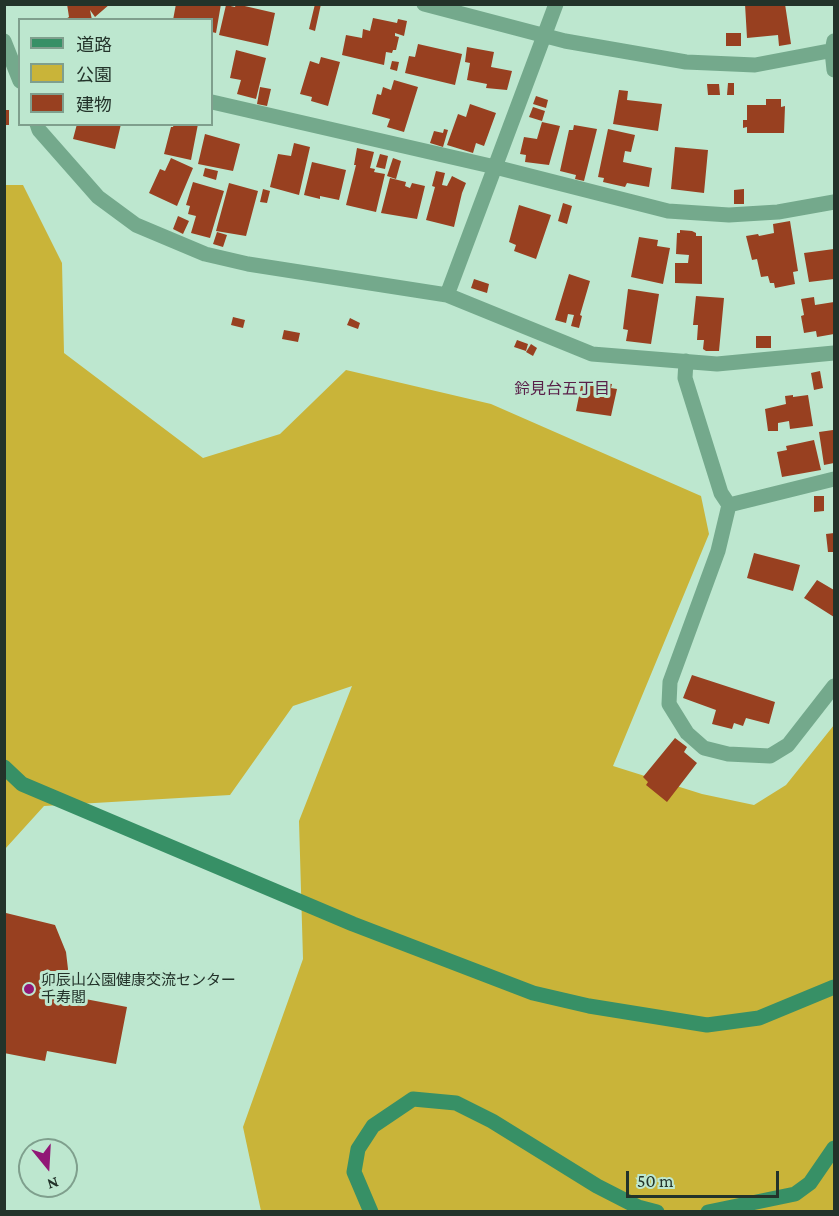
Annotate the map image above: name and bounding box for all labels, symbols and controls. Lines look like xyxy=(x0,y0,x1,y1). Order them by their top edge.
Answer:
legend xyxy=(18,18,213,126)
text: 道路 xyxy=(76,35,112,55)
text: 公園 xyxy=(76,65,112,85)
text: 建物 xyxy=(76,95,112,115)
district label: 鈴見台五丁目 xyxy=(514,379,610,399)
place label: 卯辰山公園健康交流センター 千寿閣 xyxy=(41,971,236,1006)
marker: 卯辰山公園健康交流センター 千寿閣 xyxy=(22,982,36,996)
north arrow xyxy=(18,1138,78,1198)
scale bar xyxy=(629,1159,782,1197)
text: 50 m xyxy=(637,1171,674,1191)
text: N xyxy=(45,1174,61,1193)

